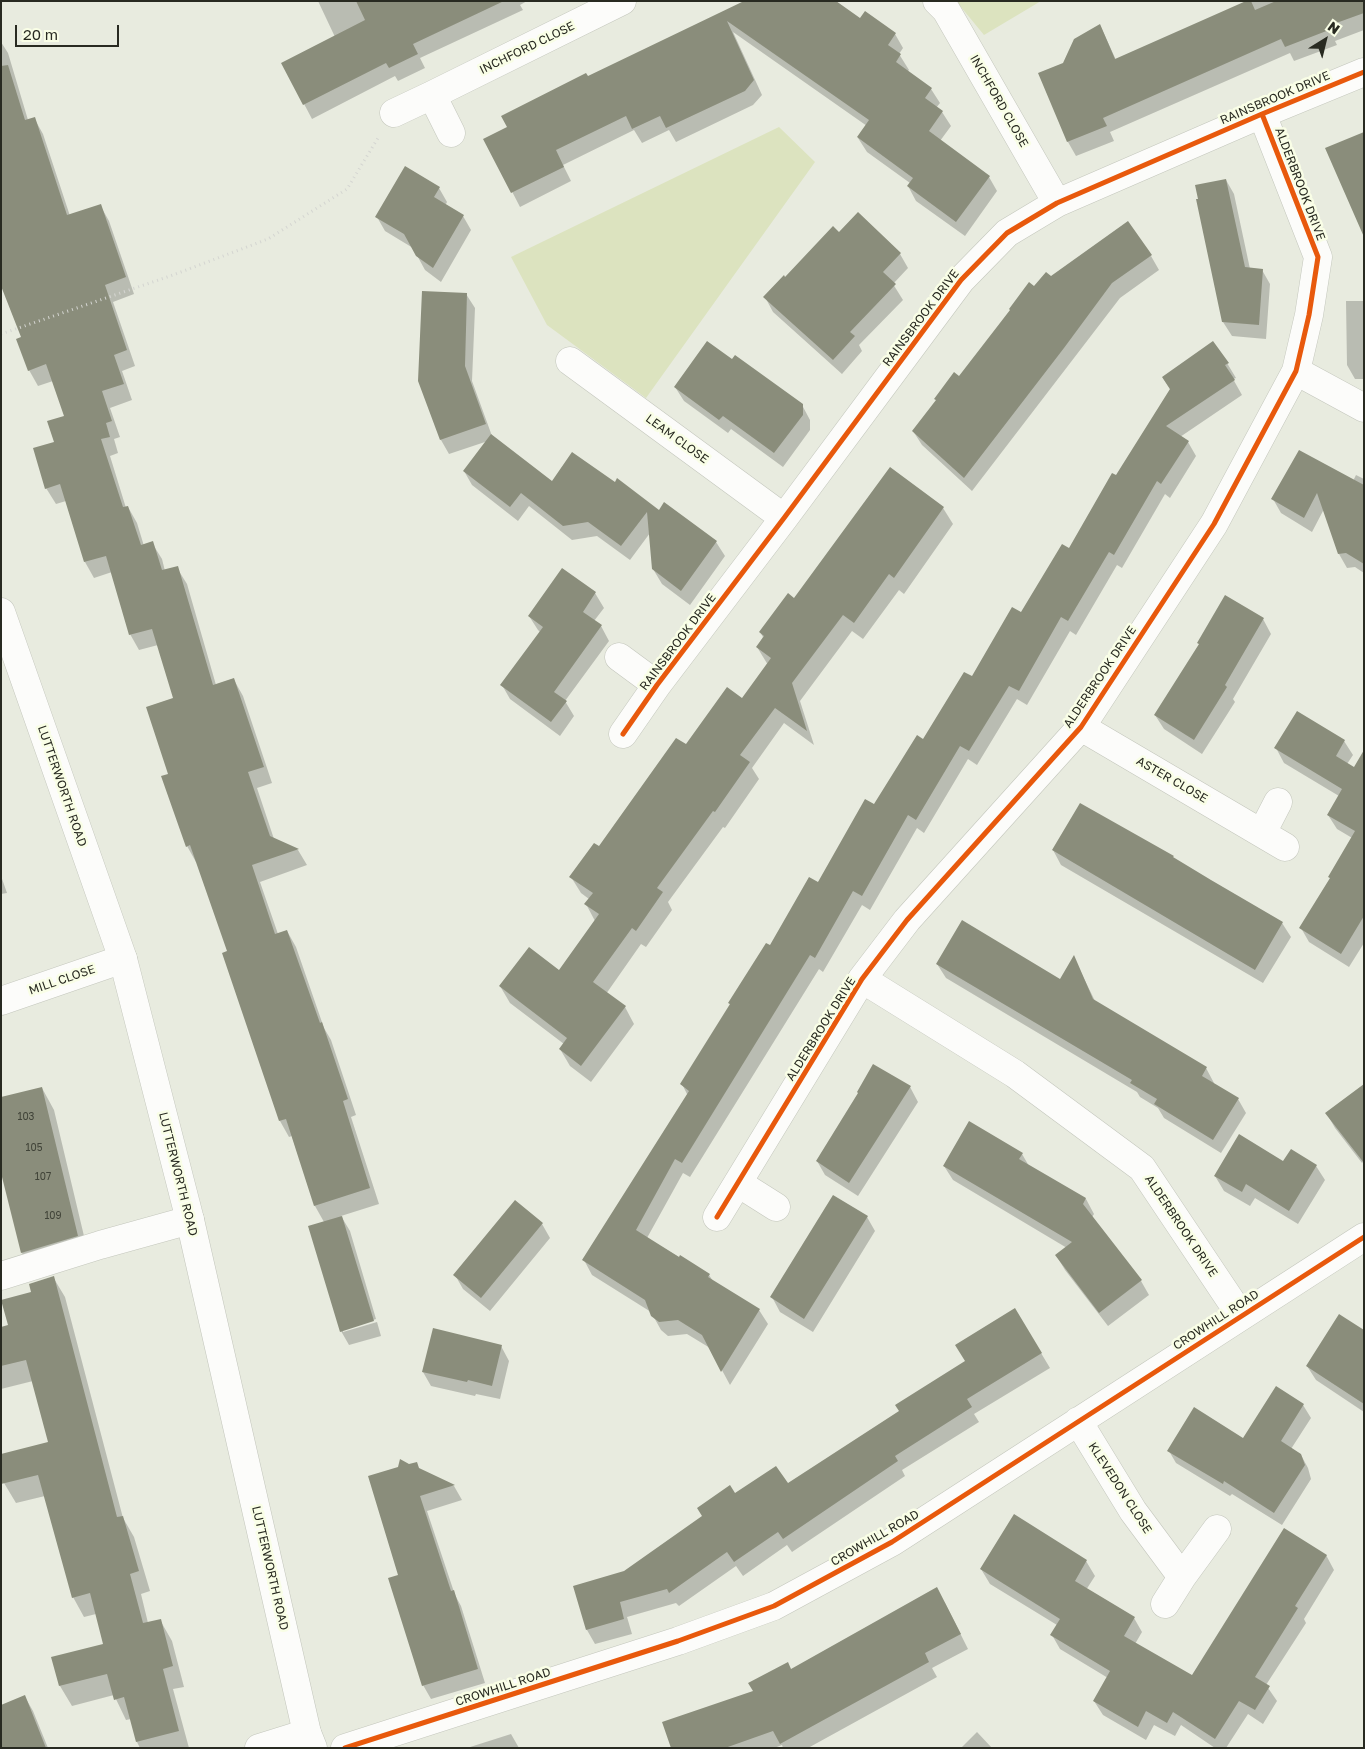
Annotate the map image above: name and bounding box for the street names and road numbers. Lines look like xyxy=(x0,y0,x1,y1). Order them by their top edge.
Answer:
street label: INCHFORD CLOSE xyxy=(477,19,577,77)
street label: INCHFORD CLOSE xyxy=(967,52,1031,150)
street label: RAINSBROOK DRIVE xyxy=(1218,68,1332,128)
street label: ALDERBROOK DRIVE xyxy=(1272,126,1328,242)
street label: RAINSBROOK DRIVE xyxy=(880,267,962,369)
street label: LEAM CLOSE xyxy=(643,411,711,467)
street label: RAINSBROOK DRIVE xyxy=(637,591,719,693)
street label: ALDERBROOK DRIVE xyxy=(1061,623,1139,731)
street label: LUTTERWORTH ROAD xyxy=(34,724,90,848)
street label: ASTER CLOSE xyxy=(1134,754,1210,806)
street label: MILL CLOSE xyxy=(27,962,97,998)
street label: ALDERBROOK DRIVE xyxy=(783,974,859,1084)
street label: LUTTERWORTH ROAD xyxy=(156,1111,200,1237)
street label: ALDERBROOK DRIVE xyxy=(1142,1172,1220,1280)
street label: CROWHILL ROAD xyxy=(1170,1287,1262,1353)
street label: KLEVEDON CLOSE xyxy=(1085,1440,1155,1536)
street label: LUTTERWORTH ROAD xyxy=(249,1504,291,1632)
street label: CROWHILL ROAD xyxy=(828,1507,922,1569)
street label: CROWHILL ROAD xyxy=(454,1665,552,1709)

